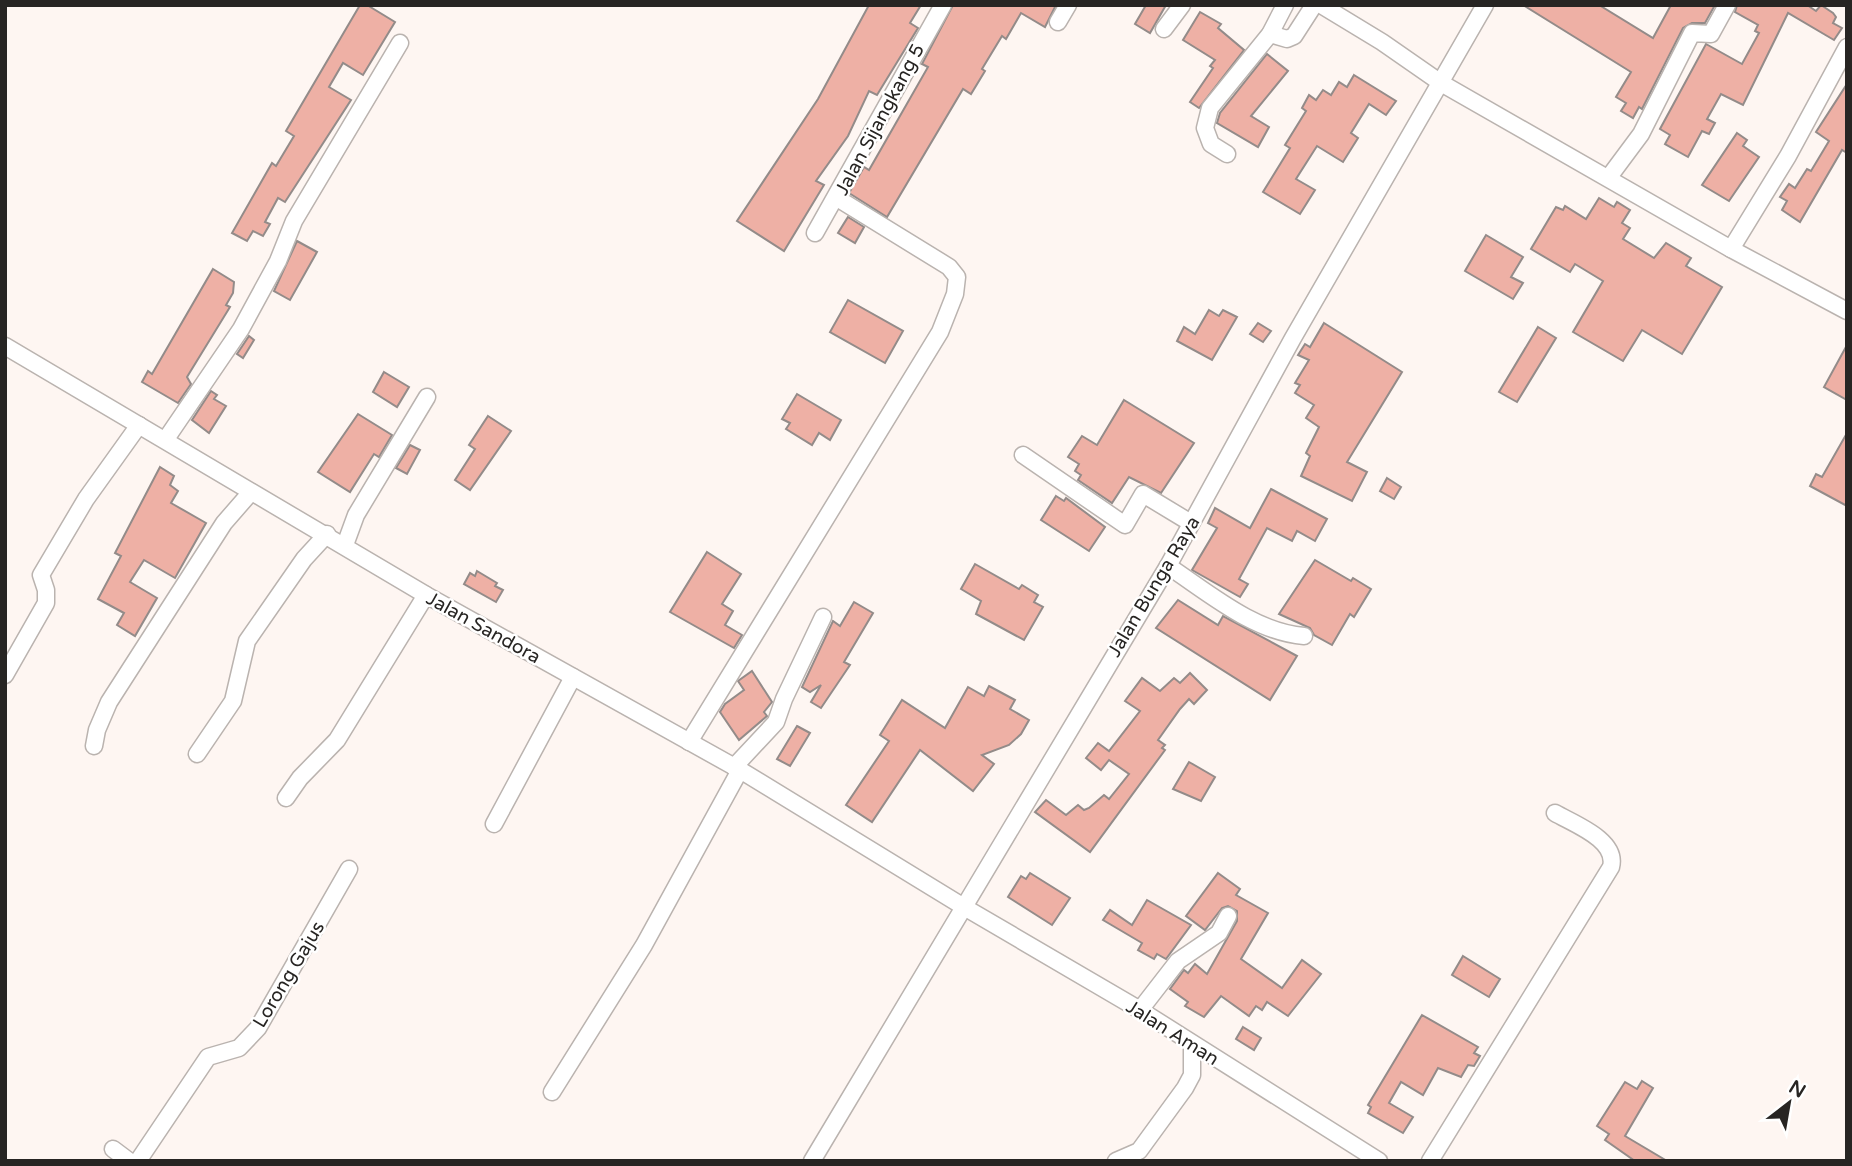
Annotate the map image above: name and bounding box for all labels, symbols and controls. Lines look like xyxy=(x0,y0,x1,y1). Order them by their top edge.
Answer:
street label: Jalan Sijangkang 5 xyxy=(831,40,929,199)
street label: Jalan Bunga Raya xyxy=(1103,512,1205,661)
street label: Jalan Sandora xyxy=(423,587,544,668)
street label: Lorong Gajus xyxy=(248,917,329,1032)
street label: Jalan Aman xyxy=(1122,996,1223,1070)
north arrow xyxy=(1754,1068,1824,1138)
text: N xyxy=(1785,1076,1809,1103)

